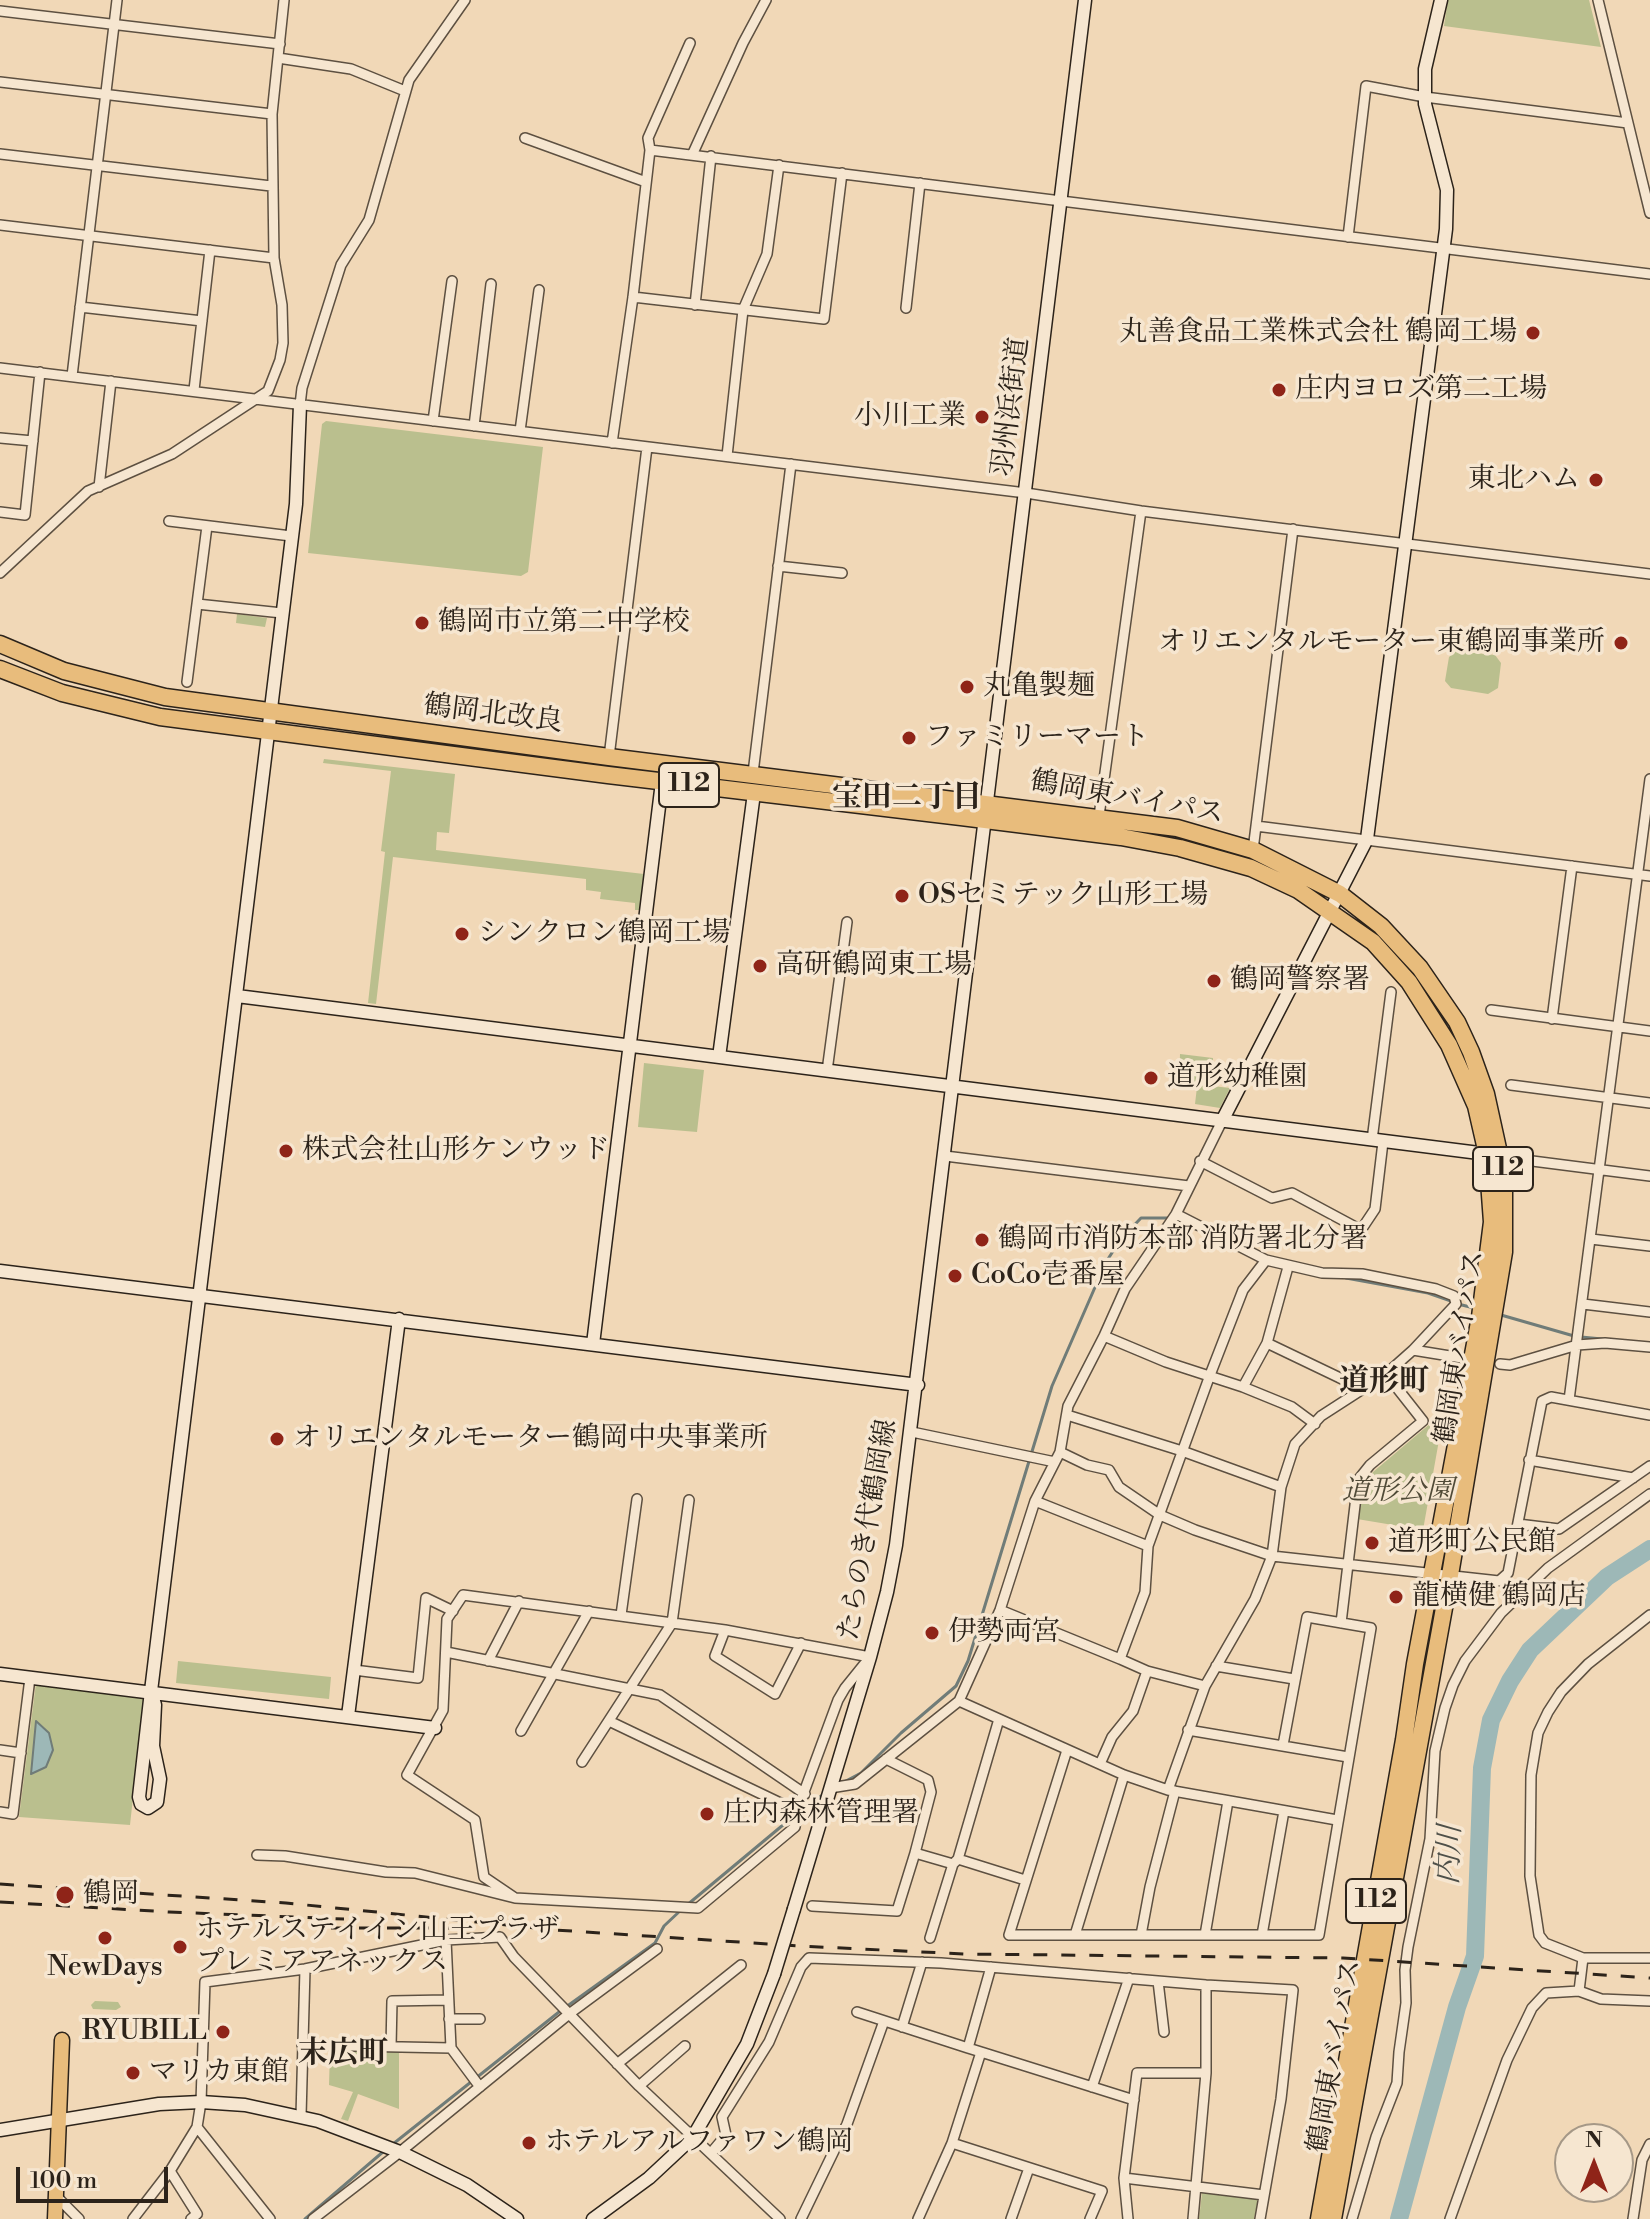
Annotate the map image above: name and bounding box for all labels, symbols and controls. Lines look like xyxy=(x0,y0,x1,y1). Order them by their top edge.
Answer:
place label: 丸善食品工業株式会社 鶴岡工場 xyxy=(1119,316,1517,350)
marker: 丸善食品工業株式会社 鶴岡工場 xyxy=(1524,324,1542,342)
street label: 羽州浜街道 xyxy=(987,335,1037,479)
place label: 庄内ヨロズ第二工場 xyxy=(1295,373,1547,407)
marker: 庄内ヨロズ第二工場 xyxy=(1270,381,1288,399)
place label: 小川工業 xyxy=(854,400,966,434)
marker: 小川工業 xyxy=(973,408,991,426)
place label: 東北ハム xyxy=(1468,463,1580,497)
marker: 東北ハム xyxy=(1587,471,1605,489)
place label: 鶴岡市立第二中学校 xyxy=(438,606,690,640)
marker: 鶴岡市立第二中学校 xyxy=(413,614,431,632)
place label: オリエンタルモーター東鶴岡事業所 xyxy=(1158,626,1605,660)
marker: オリエンタルモーター東鶴岡事業所 xyxy=(1612,634,1630,652)
place label: 丸亀製麺 xyxy=(983,670,1095,704)
marker: 丸亀製麺 xyxy=(958,678,976,696)
street label: 鶴岡北改良 xyxy=(421,690,565,740)
place label: ファミリーマート xyxy=(925,721,1149,755)
marker: ファミリーマート xyxy=(900,729,918,747)
road number: 112 xyxy=(659,763,719,807)
street label: 鶴岡東バイパス xyxy=(1028,765,1226,833)
district label: 宝田二丁目 xyxy=(832,781,982,817)
place label: OSセミテック山形工場 xyxy=(918,879,1208,913)
marker: OSセミテック山形工場 xyxy=(893,887,911,905)
place label: シンクロン鶴岡工場 xyxy=(478,917,730,951)
marker: シンクロン鶴岡工場 xyxy=(453,925,471,943)
place label: 高研鶴岡東工場 xyxy=(776,949,972,983)
marker: 高研鶴岡東工場 xyxy=(751,957,769,975)
place label: 鶴岡警察署 xyxy=(1230,964,1370,998)
marker: 鶴岡警察署 xyxy=(1205,972,1223,990)
place label: 道形幼稚園 xyxy=(1167,1061,1307,1095)
marker: 道形幼稚園 xyxy=(1142,1069,1160,1087)
place label: 株式会社山形ケンウッド xyxy=(302,1134,610,1168)
marker: 株式会社山形ケンウッド xyxy=(277,1142,295,1160)
road number: 112 xyxy=(1473,1147,1533,1191)
place label: 鶴岡市消防本部 消防署北分署 xyxy=(998,1223,1368,1257)
marker: 鶴岡市消防本部 消防署北分署 xyxy=(973,1231,991,1249)
street label: 鶴岡東バイパス xyxy=(1429,1248,1493,1446)
place label: CoCo壱番屋 xyxy=(971,1259,1125,1293)
marker: CoCo壱番屋 xyxy=(946,1267,964,1285)
district label: 道形町 xyxy=(1339,1365,1429,1401)
street label: たらのき代鶴岡線 xyxy=(833,1417,905,1643)
place label: オリエンタルモーター鶴岡中央事業所 xyxy=(293,1422,768,1456)
marker: オリエンタルモーター鶴岡中央事業所 xyxy=(268,1430,286,1448)
park label: 道形公園 xyxy=(1342,1475,1454,1509)
place label: 道形町公民館 xyxy=(1388,1526,1556,1560)
marker: 道形町公民館 xyxy=(1363,1534,1381,1552)
place label: 龍横健 鶴岡店 xyxy=(1412,1580,1586,1614)
marker: 龍横健 鶴岡店 xyxy=(1387,1588,1405,1606)
place label: 伊勢両宮 xyxy=(948,1616,1060,1650)
marker: 伊勢両宮 xyxy=(923,1624,941,1642)
place label: 庄内森林管理署 xyxy=(723,1797,919,1831)
marker: 庄内森林管理署 xyxy=(698,1805,716,1823)
water label: 内川 xyxy=(1432,1824,1470,1886)
place label: 鶴岡 xyxy=(83,1878,139,1912)
road number: 112 xyxy=(1346,1879,1406,1923)
marker: 鶴岡 xyxy=(54,1884,76,1906)
place label: ホテルステイイン山王プラザ プレミアアネックス xyxy=(196,1914,560,1980)
marker: NewDays xyxy=(96,1929,114,1947)
marker: ホテルステイイン山王プラザ プレミアアネックス xyxy=(171,1938,189,1956)
place label: NewDays xyxy=(47,1951,163,1985)
street label: 鶴岡東バイパス xyxy=(1302,1957,1370,2155)
place label: RYUBILL xyxy=(82,2015,207,2049)
marker: RYUBILL xyxy=(214,2023,232,2041)
district label: 末広町 xyxy=(298,2037,388,2073)
place label: マリカ東館 xyxy=(149,2056,289,2090)
marker: マリカ東館 xyxy=(124,2064,142,2082)
north arrow xyxy=(1554,2123,1634,2203)
place label: ホテルアルファワン鶴岡 xyxy=(545,2126,853,2160)
text: N xyxy=(1585,2127,1603,2154)
marker: ホテルアルファワン鶴岡 xyxy=(520,2134,538,2152)
scale bar xyxy=(20,2151,172,2201)
text: 100 m xyxy=(30,2166,97,2196)

